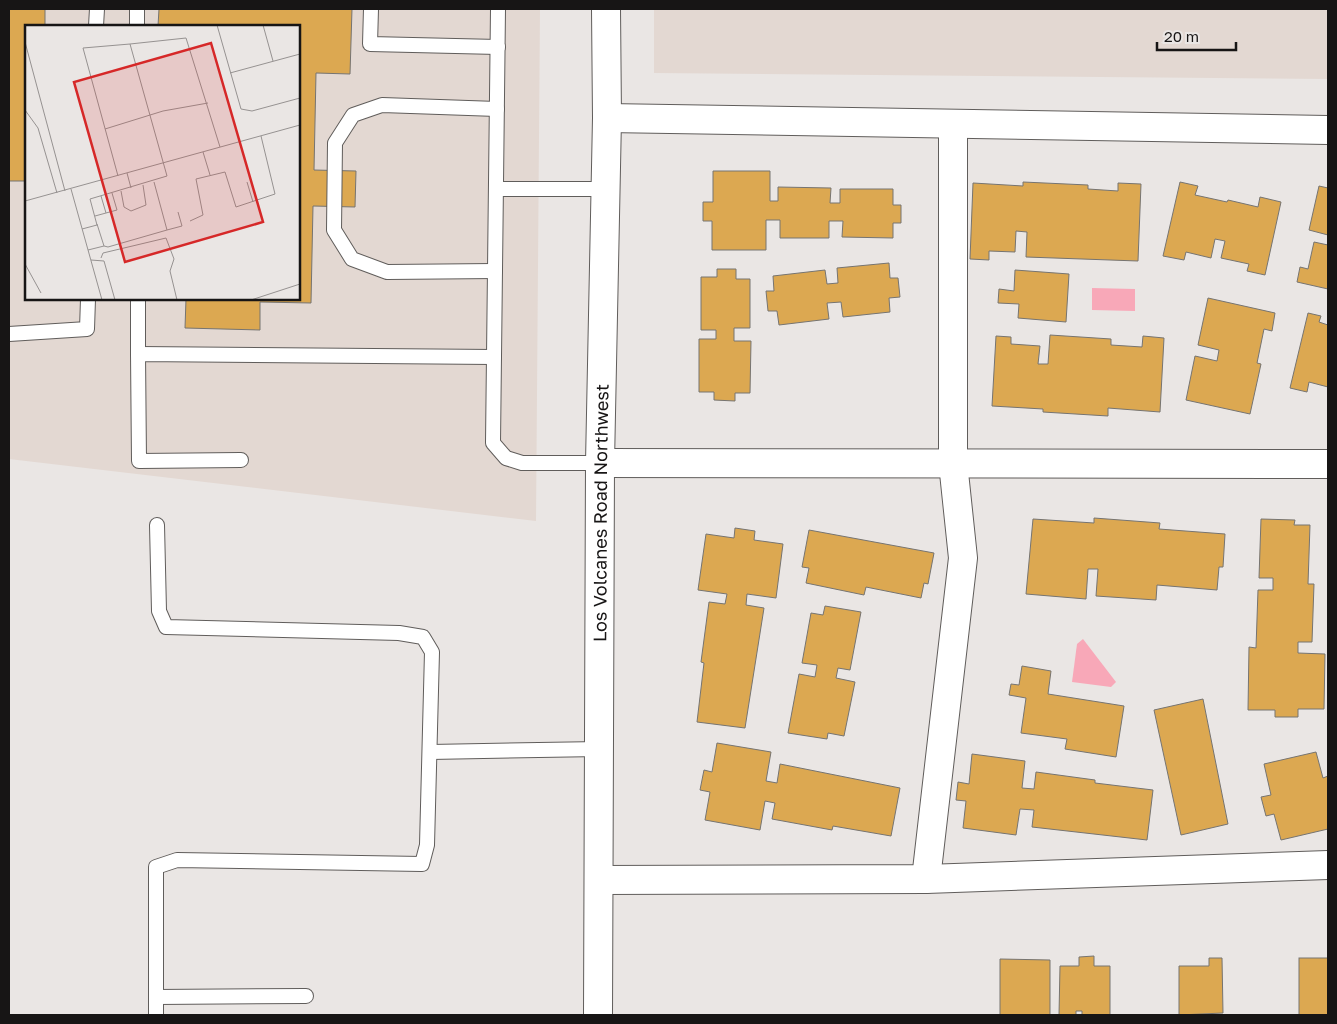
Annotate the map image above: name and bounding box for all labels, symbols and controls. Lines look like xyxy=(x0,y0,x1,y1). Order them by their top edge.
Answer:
scale bar xyxy=(1157,20,1236,52)
inset map xyxy=(25,25,300,300)
text: 20 m xyxy=(1164,27,1199,45)
street label: Los Volcanes Road Northwest xyxy=(588,384,613,642)

